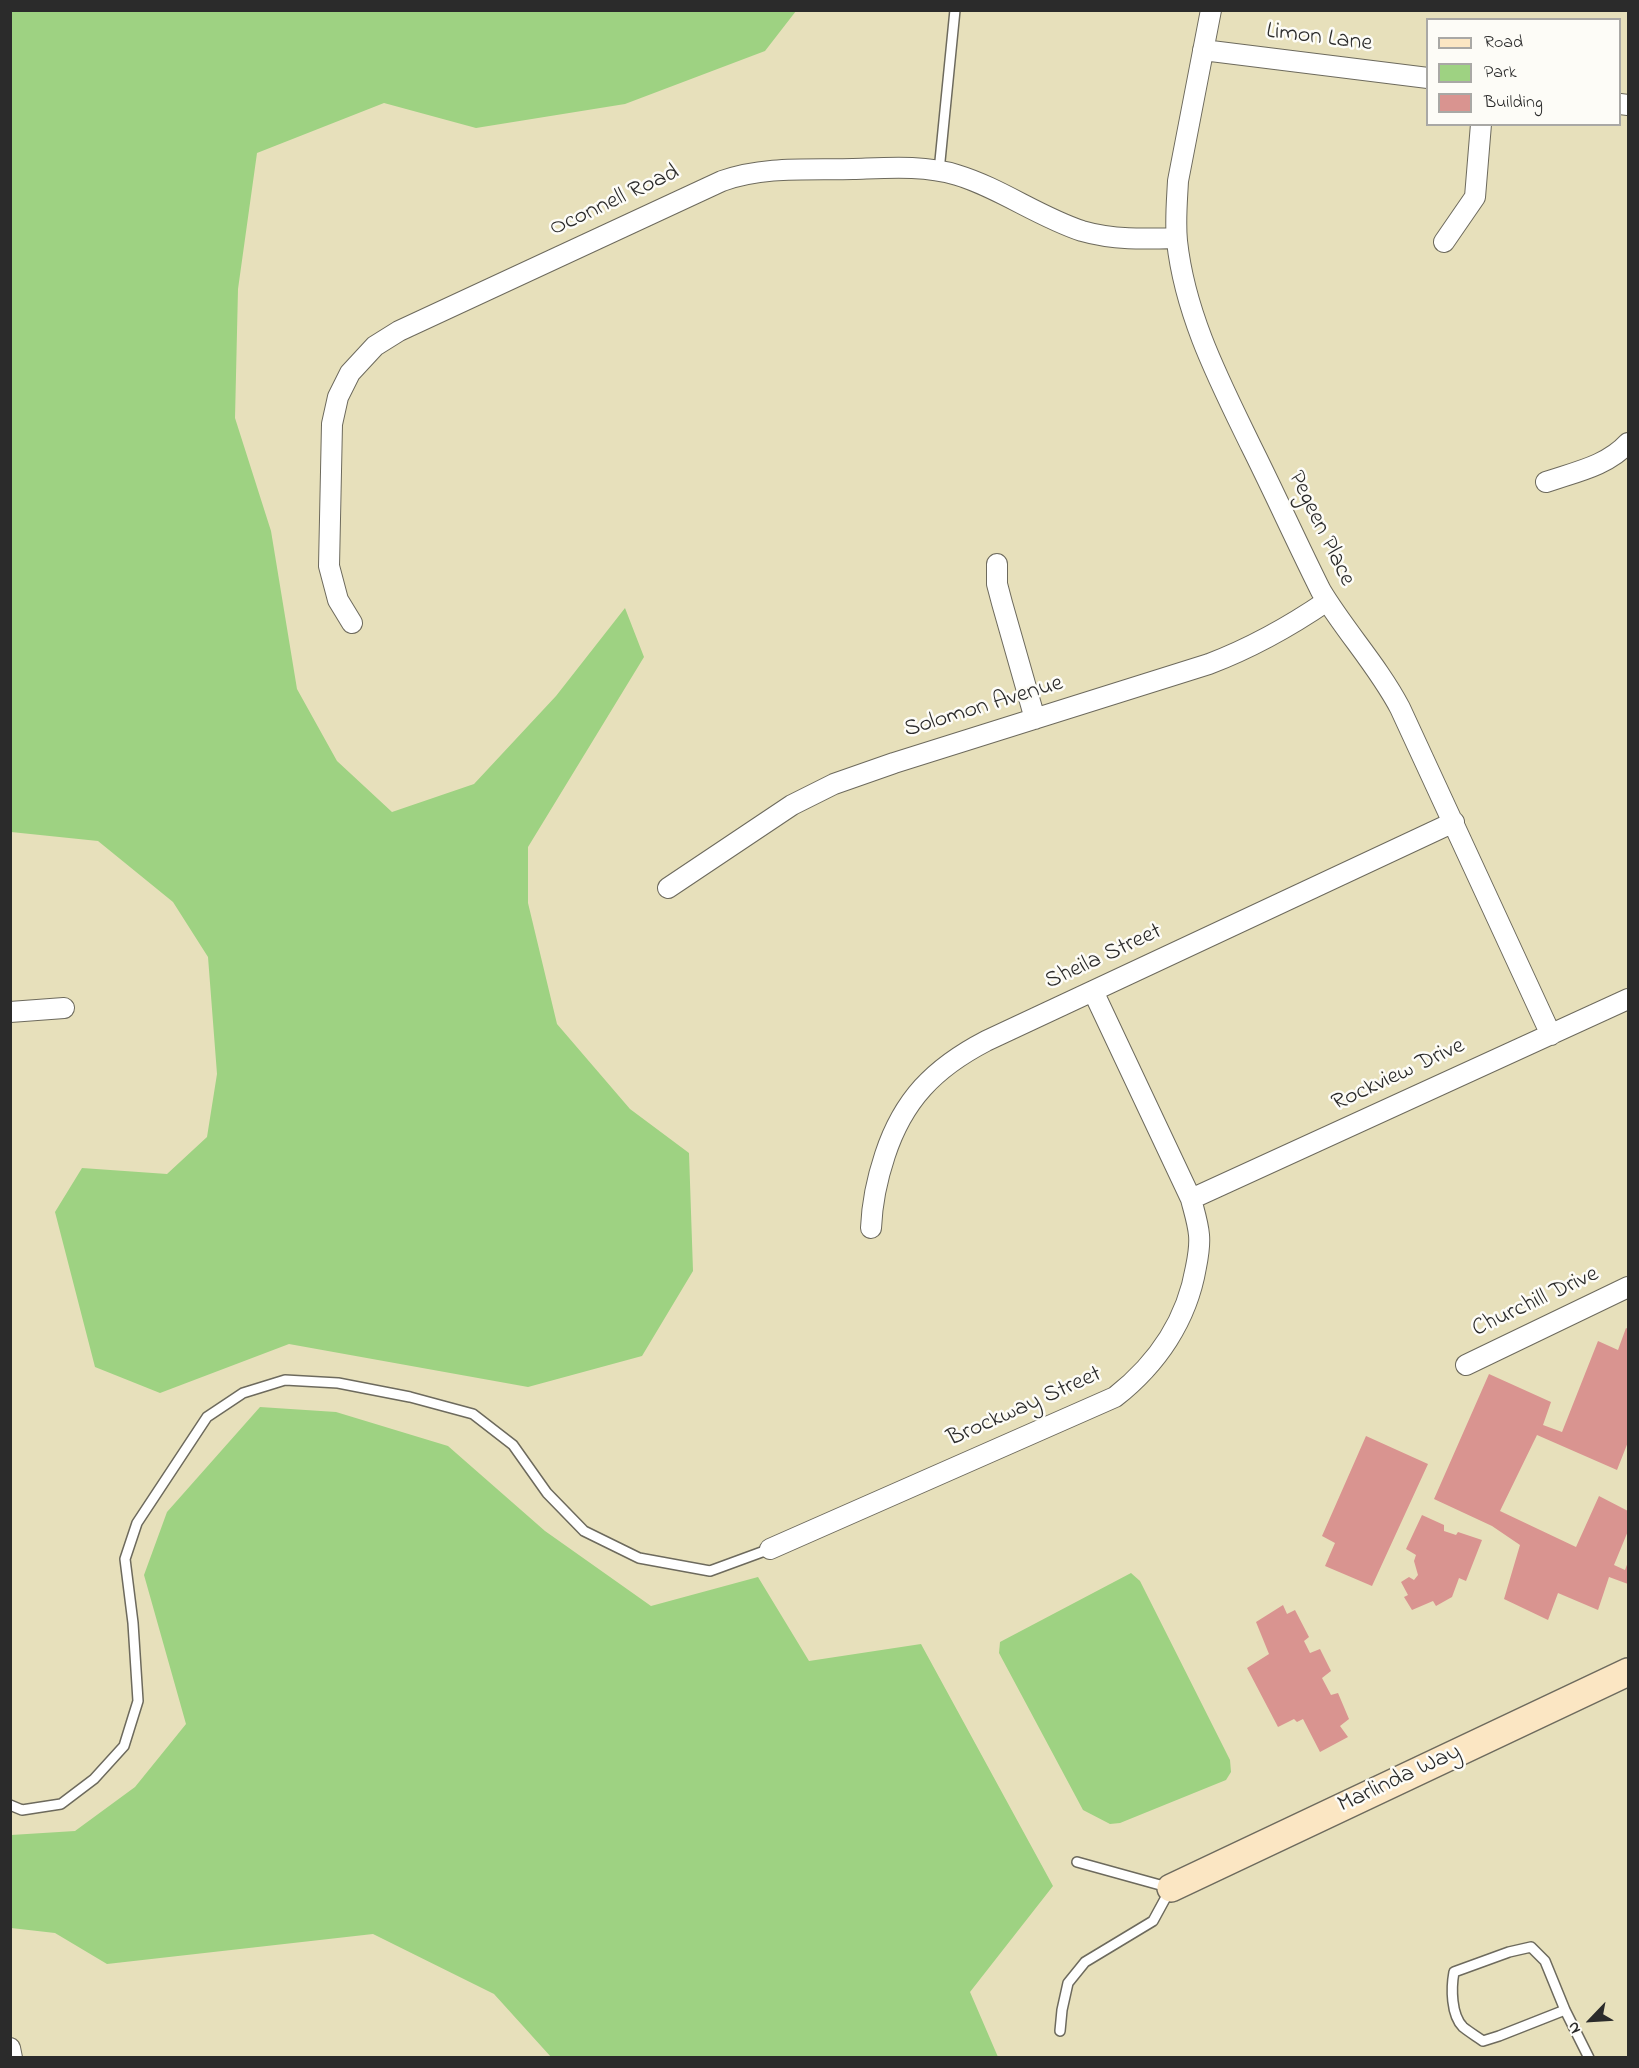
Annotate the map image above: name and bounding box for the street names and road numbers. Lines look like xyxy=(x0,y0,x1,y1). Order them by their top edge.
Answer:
street label: Limon Lane xyxy=(1264,18,1374,60)
street label: Oconnell Road xyxy=(546,159,684,245)
street label: Pegeen Place xyxy=(1280,467,1360,591)
street label: Solomon Avenue xyxy=(901,670,1067,746)
street label: Sheila Street xyxy=(1041,918,1167,998)
street label: Rockview Drive xyxy=(1328,1033,1470,1119)
street label: Churchill Drive xyxy=(1468,1261,1604,1345)
street label: Brockway Street xyxy=(943,1361,1107,1455)
street label: Marlinda Way xyxy=(1334,1739,1466,1821)

